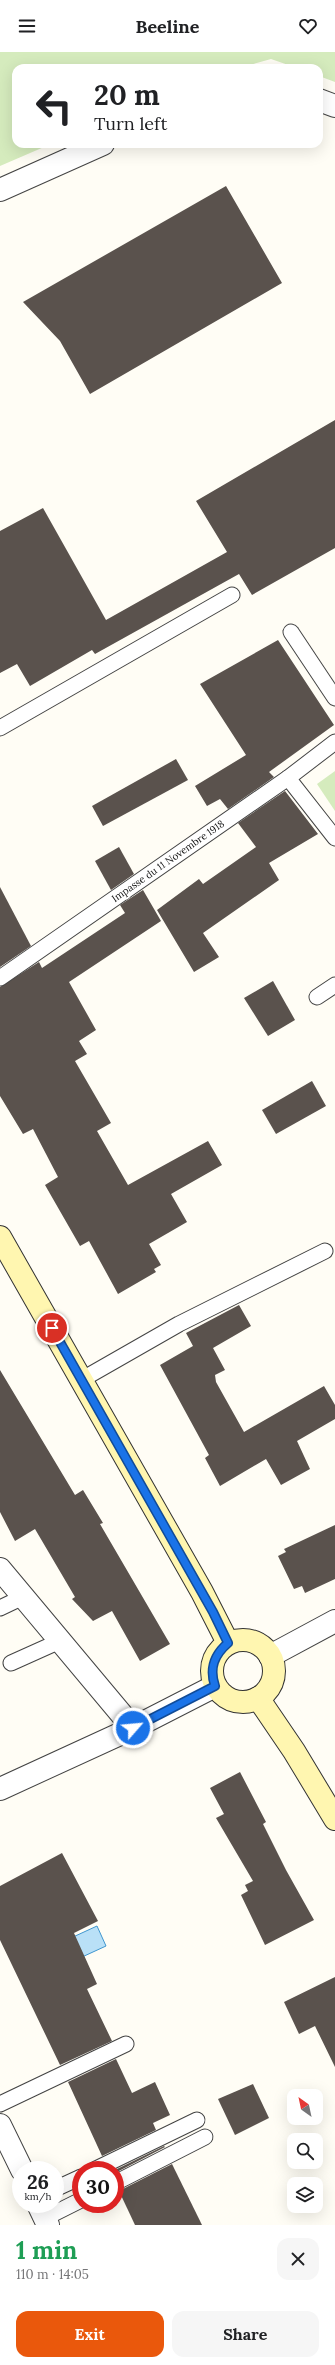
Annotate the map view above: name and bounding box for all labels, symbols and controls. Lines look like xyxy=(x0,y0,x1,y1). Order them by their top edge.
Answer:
icon: menu xyxy=(16,15,38,37)
text: Beeline xyxy=(136,15,199,38)
icon: heart xyxy=(297,15,319,37)
text: 20 m xyxy=(94,77,160,113)
icon: left xyxy=(28,80,80,132)
text: Turn left xyxy=(94,112,167,135)
street label: Impasse du 11 Novembre 1918 xyxy=(109,817,227,905)
pin xyxy=(35,1311,69,1345)
icon: arrive xyxy=(41,1317,63,1339)
position arrow xyxy=(112,1707,154,1749)
north arrow xyxy=(287,2089,323,2125)
map controls xyxy=(287,2089,323,2213)
button: search xyxy=(287,2133,323,2169)
speed limit sign: 30 xyxy=(72,2161,124,2213)
text: 26 xyxy=(27,2169,49,2194)
button: layers xyxy=(287,2177,323,2213)
text: km/h xyxy=(24,2190,52,2203)
text: 1 min xyxy=(16,2235,77,2266)
button: close xyxy=(277,2238,319,2280)
text: 110 m · 14:05 xyxy=(16,2266,89,2283)
button: Exit xyxy=(16,2311,164,2357)
button: Share xyxy=(172,2311,319,2357)

